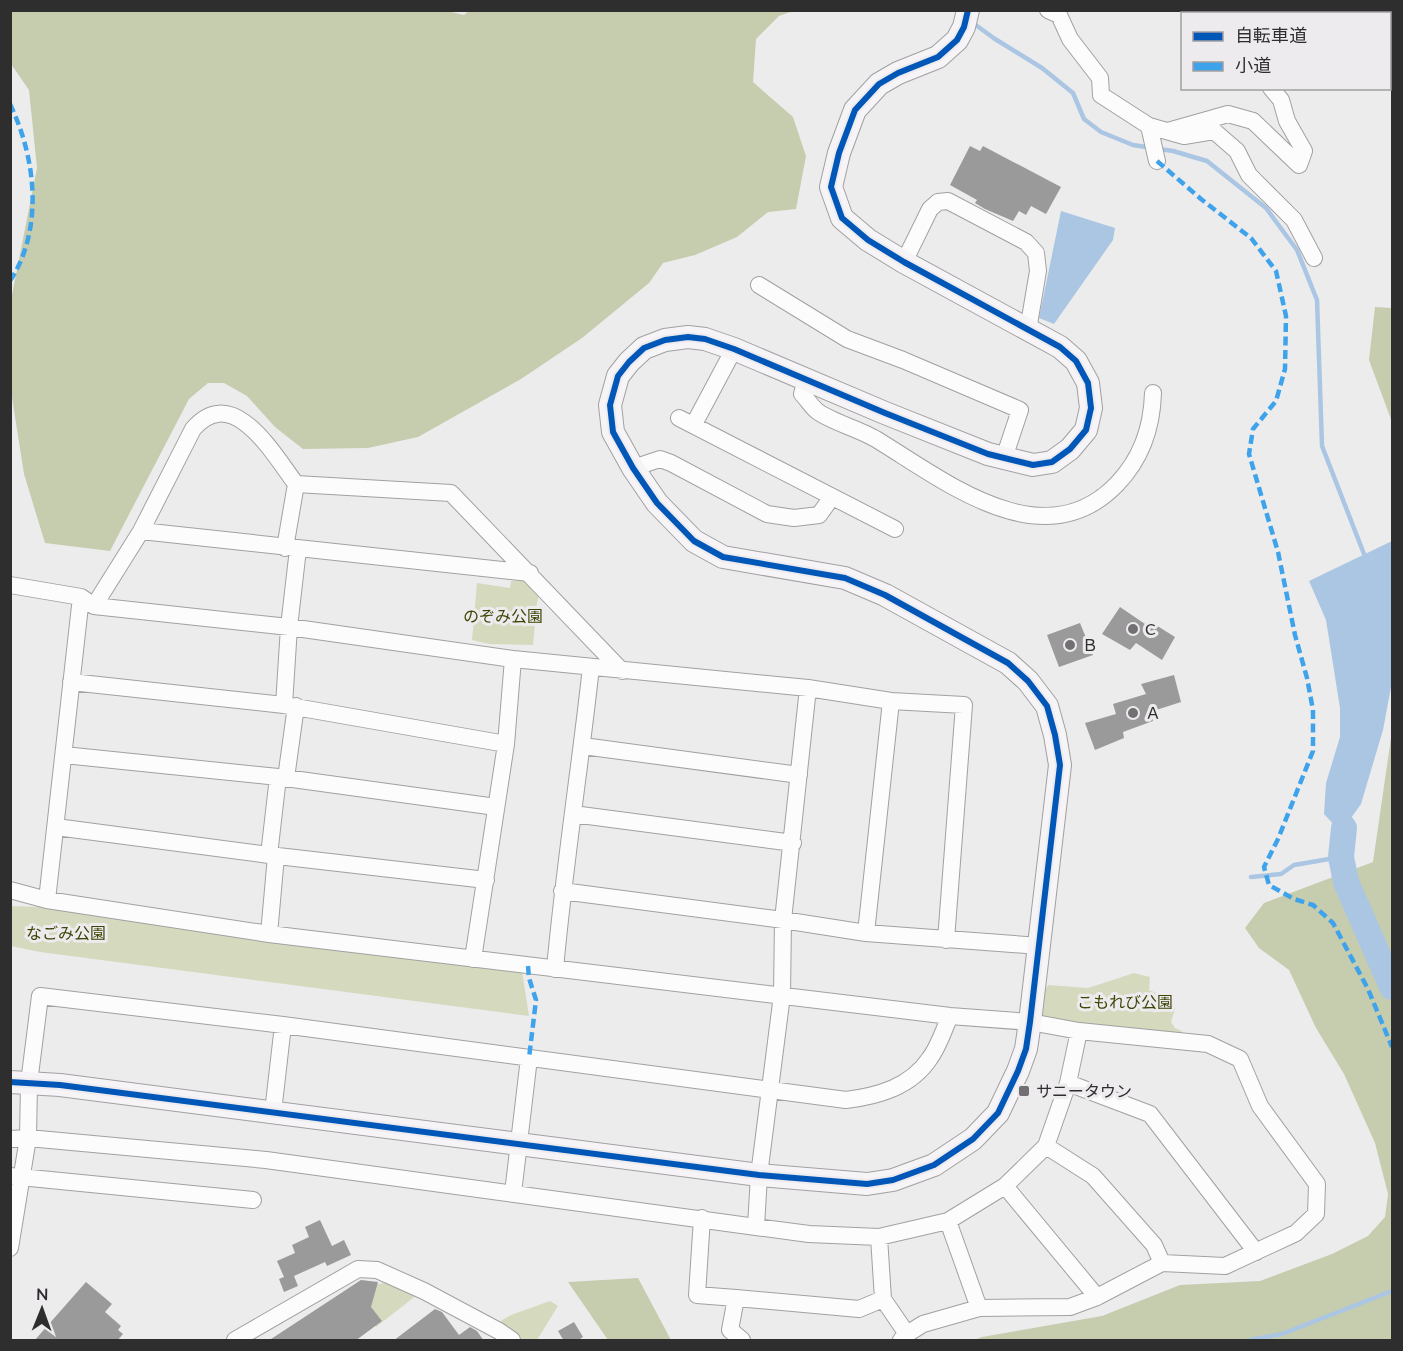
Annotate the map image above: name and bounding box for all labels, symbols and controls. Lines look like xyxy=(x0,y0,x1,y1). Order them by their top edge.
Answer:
legend xyxy=(1181,12,1391,90)
text: 自転車道 xyxy=(1235,24,1307,46)
text: 小道 xyxy=(1235,54,1271,76)
park label: のぞみ公園 xyxy=(463,606,543,625)
place label: C xyxy=(1145,619,1156,638)
marker: C xyxy=(1126,622,1140,636)
place label: Ｂ xyxy=(1082,635,1098,654)
marker: Ｂ xyxy=(1063,638,1077,652)
place label: Ａ xyxy=(1145,703,1161,722)
marker: Ａ xyxy=(1126,706,1140,720)
park label: なごみ公園 xyxy=(26,923,106,942)
park label: こもれび公園 xyxy=(1077,992,1173,1011)
place label: サニータウン xyxy=(1036,1081,1132,1100)
marker: サニータウン xyxy=(1017,1084,1031,1098)
north arrow xyxy=(12,1279,72,1339)
text: N xyxy=(36,1284,49,1303)

